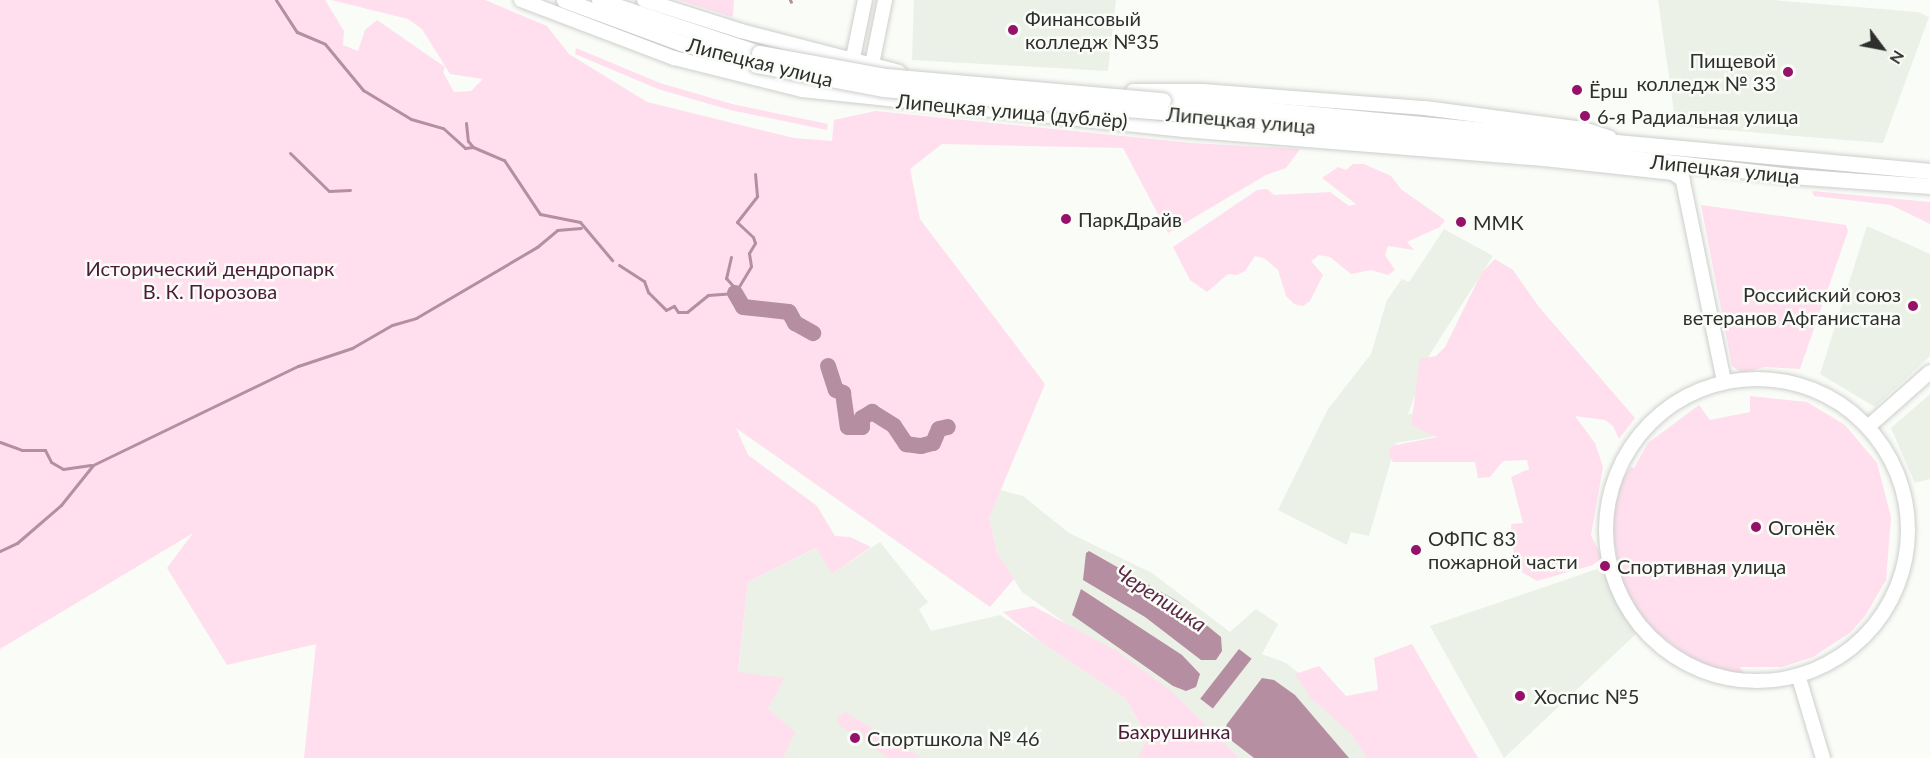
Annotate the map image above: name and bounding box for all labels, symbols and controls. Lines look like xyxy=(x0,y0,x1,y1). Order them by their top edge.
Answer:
place label: Финансовый колледж №35 xyxy=(1025,6,1159,53)
north arrow xyxy=(1852,18,1912,78)
marker: Финансовый колледж №35 xyxy=(1006,23,1020,37)
street label: Липецкая улица xyxy=(684,32,836,92)
place label: Пищевой колледж № 33 xyxy=(1636,48,1776,95)
text: N xyxy=(1886,48,1909,68)
marker: Пищевой колледж № 33 xyxy=(1781,65,1795,79)
place label: Ёрш xyxy=(1589,78,1628,102)
marker: Ёрш xyxy=(1570,83,1584,97)
street label: Липецкая улица (дублёр) xyxy=(895,89,1129,133)
street label: Липецкая улица xyxy=(1165,102,1317,138)
place label: 6-я Радиальная улица xyxy=(1597,104,1799,128)
marker: 6-я Радиальная улица xyxy=(1578,109,1592,123)
street label: Липецкая улица xyxy=(1649,149,1801,189)
place label: ПаркДрайв xyxy=(1078,207,1182,231)
place label: ММК xyxy=(1473,210,1524,234)
marker: ПаркДрайв xyxy=(1059,212,1073,226)
marker: ММК xyxy=(1454,215,1468,229)
park label: Исторический дендропарк В. К. Порозова xyxy=(86,257,334,304)
place label: Российский союз ветеранов Афганистана xyxy=(1683,282,1901,329)
marker: Российский союз ветеранов Афганистана xyxy=(1906,299,1920,313)
place label: Огонёк xyxy=(1768,515,1835,539)
marker: Огонёк xyxy=(1749,520,1763,534)
place label: ОФПС 83 пожарной части xyxy=(1428,526,1578,573)
marker: ОФПС 83 пожарной части xyxy=(1409,543,1423,557)
place label: Спортивная улица xyxy=(1617,554,1786,578)
water label: Черепишка xyxy=(1111,559,1211,637)
marker: Спортивная улица xyxy=(1598,559,1612,573)
place label: Хоспис №5 xyxy=(1534,684,1639,708)
marker: Хоспис №5 xyxy=(1511,687,1529,705)
park label: Бахрушинка xyxy=(1118,719,1230,743)
place label: Спортшкола № 46 xyxy=(867,726,1040,750)
marker: Спортшкола № 46 xyxy=(848,731,862,745)

